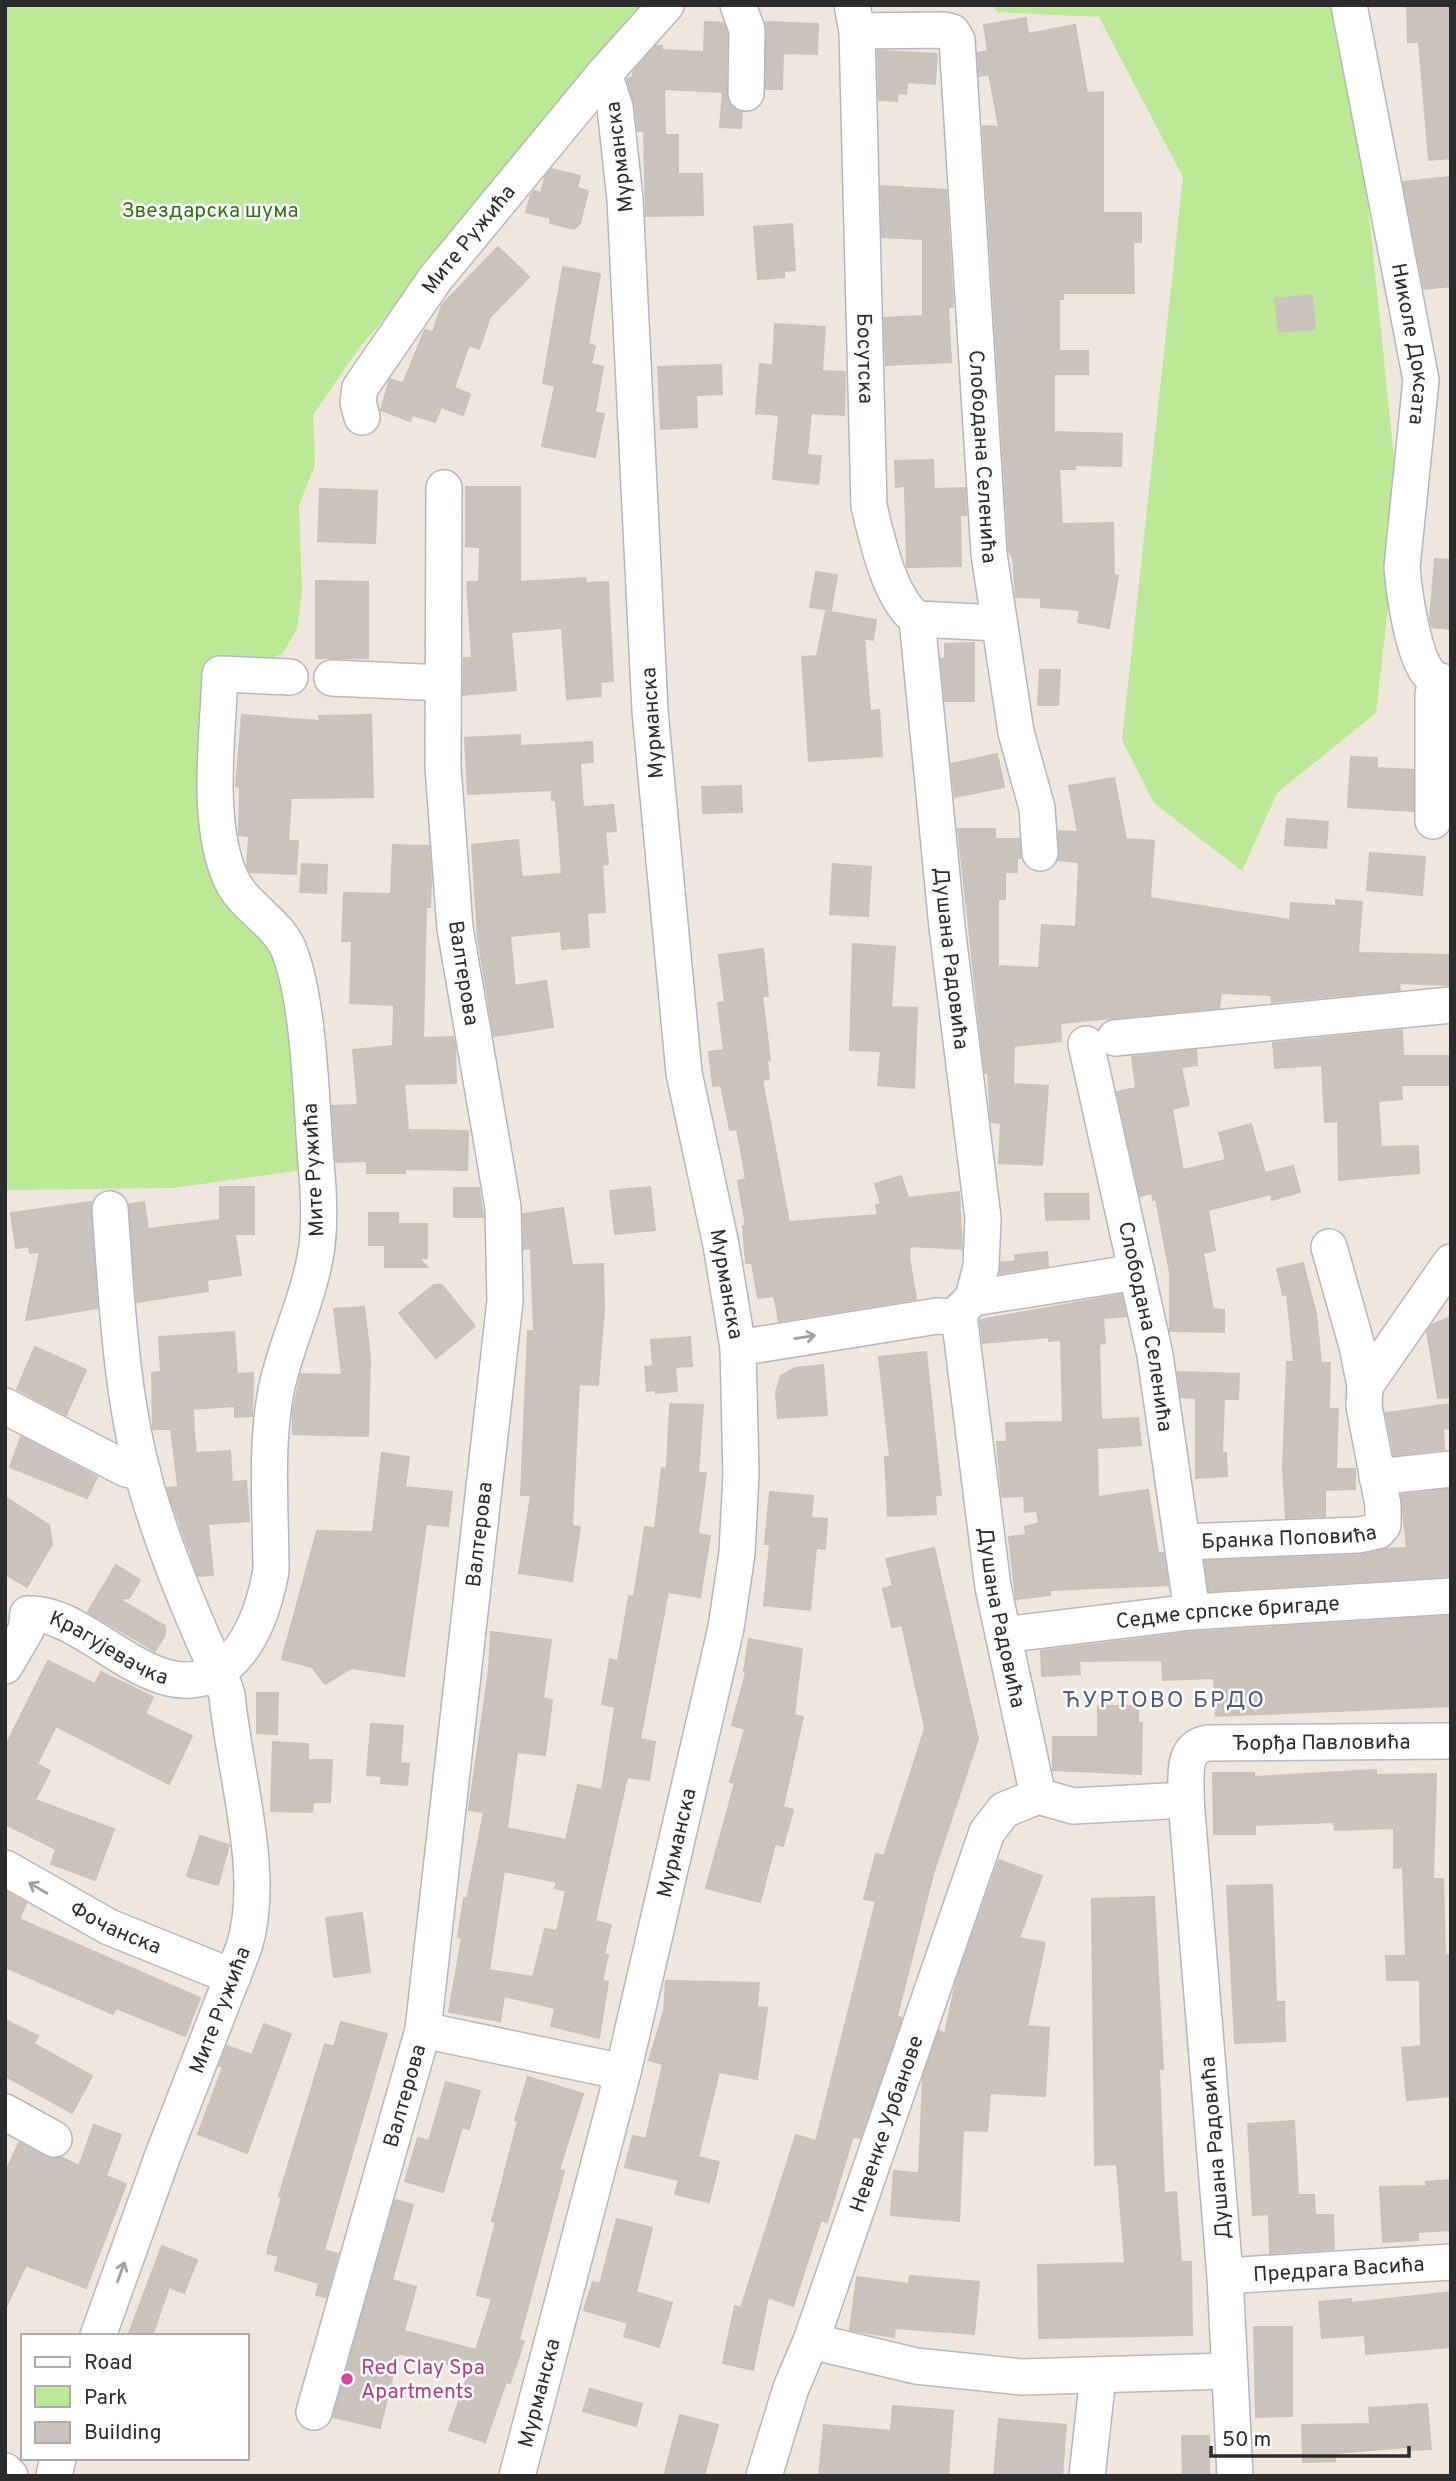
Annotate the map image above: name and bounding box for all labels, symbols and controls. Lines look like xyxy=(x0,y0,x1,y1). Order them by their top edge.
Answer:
street label: Мурманска xyxy=(600,100,641,214)
street label: Мите Ружића xyxy=(417,180,522,300)
park label: Звездарска шума xyxy=(121,198,299,225)
street label: Николе Доксата xyxy=(1384,261,1433,426)
street label: Босутска xyxy=(849,313,878,404)
street label: Слободана Селенића xyxy=(961,349,1002,565)
street label: Мурманска xyxy=(636,666,671,780)
street label: Душана Радовића xyxy=(926,866,974,1051)
street label: Валтерова xyxy=(441,919,484,1028)
street label: Мите Ружића xyxy=(298,1102,331,1237)
street label: Слободана Селенића xyxy=(1111,1219,1178,1434)
street label: Мурманска xyxy=(703,1227,749,1342)
one-way arrow xyxy=(793,1330,816,1343)
street label: Валтерова xyxy=(461,1480,500,1589)
street label: Бранка Поповића xyxy=(1201,1520,1379,1556)
street label: Душана Радовића xyxy=(971,1526,1031,1711)
street label: Седме српске бригаде xyxy=(1114,1591,1341,1636)
street label: Крагујевачка xyxy=(45,1606,171,1692)
district label: ЋУРТОВО БРДО xyxy=(1062,1687,1266,1716)
street label: Ђорђа Павловића xyxy=(1232,1729,1411,1758)
street label: Мурманска xyxy=(652,1786,703,1901)
one-way arrow xyxy=(28,1881,48,1895)
street label: Фочанска xyxy=(65,1896,165,1962)
street label: Мите Ружића xyxy=(184,1943,258,2078)
street label: Невенке Урбанове xyxy=(844,2032,931,2216)
street label: Валтерова xyxy=(378,2041,433,2151)
street label: Душана Радовића xyxy=(1195,2055,1238,2240)
street label: Предрага Васића xyxy=(1252,2252,1425,2289)
one-way arrow xyxy=(116,2261,128,2283)
legend xyxy=(21,2334,248,2460)
street label: Мурманска xyxy=(513,2336,568,2451)
text: Road xyxy=(84,2350,133,2377)
place label: Red Clay Spa Apartments xyxy=(361,2355,485,2406)
marker: Red Clay Spa Apartments xyxy=(339,2371,355,2387)
text: Park xyxy=(84,2385,127,2412)
scale bar xyxy=(1211,2414,1409,2458)
text: Building xyxy=(84,2420,162,2447)
text: 50 m xyxy=(1222,2427,1271,2454)

